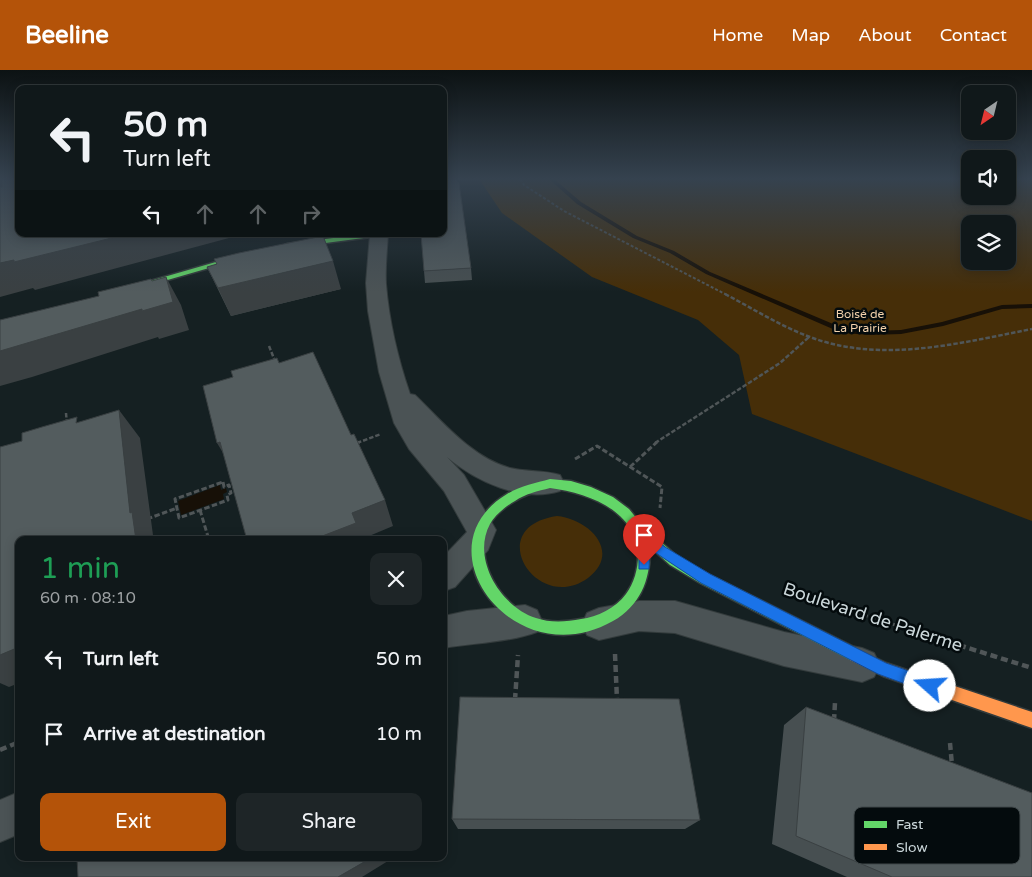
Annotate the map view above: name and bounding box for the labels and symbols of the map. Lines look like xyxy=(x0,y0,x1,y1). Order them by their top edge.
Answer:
north arrow xyxy=(961,85,1016,140)
park label: Boisé de La Prairie xyxy=(833,307,887,335)
pin xyxy=(623,514,665,565)
street label: Boulevard de Palerme xyxy=(781,578,965,656)
position arrow xyxy=(903,659,955,711)
legend xyxy=(854,807,1020,864)
text: Fast xyxy=(896,816,924,833)
text: Slow xyxy=(896,839,928,856)

